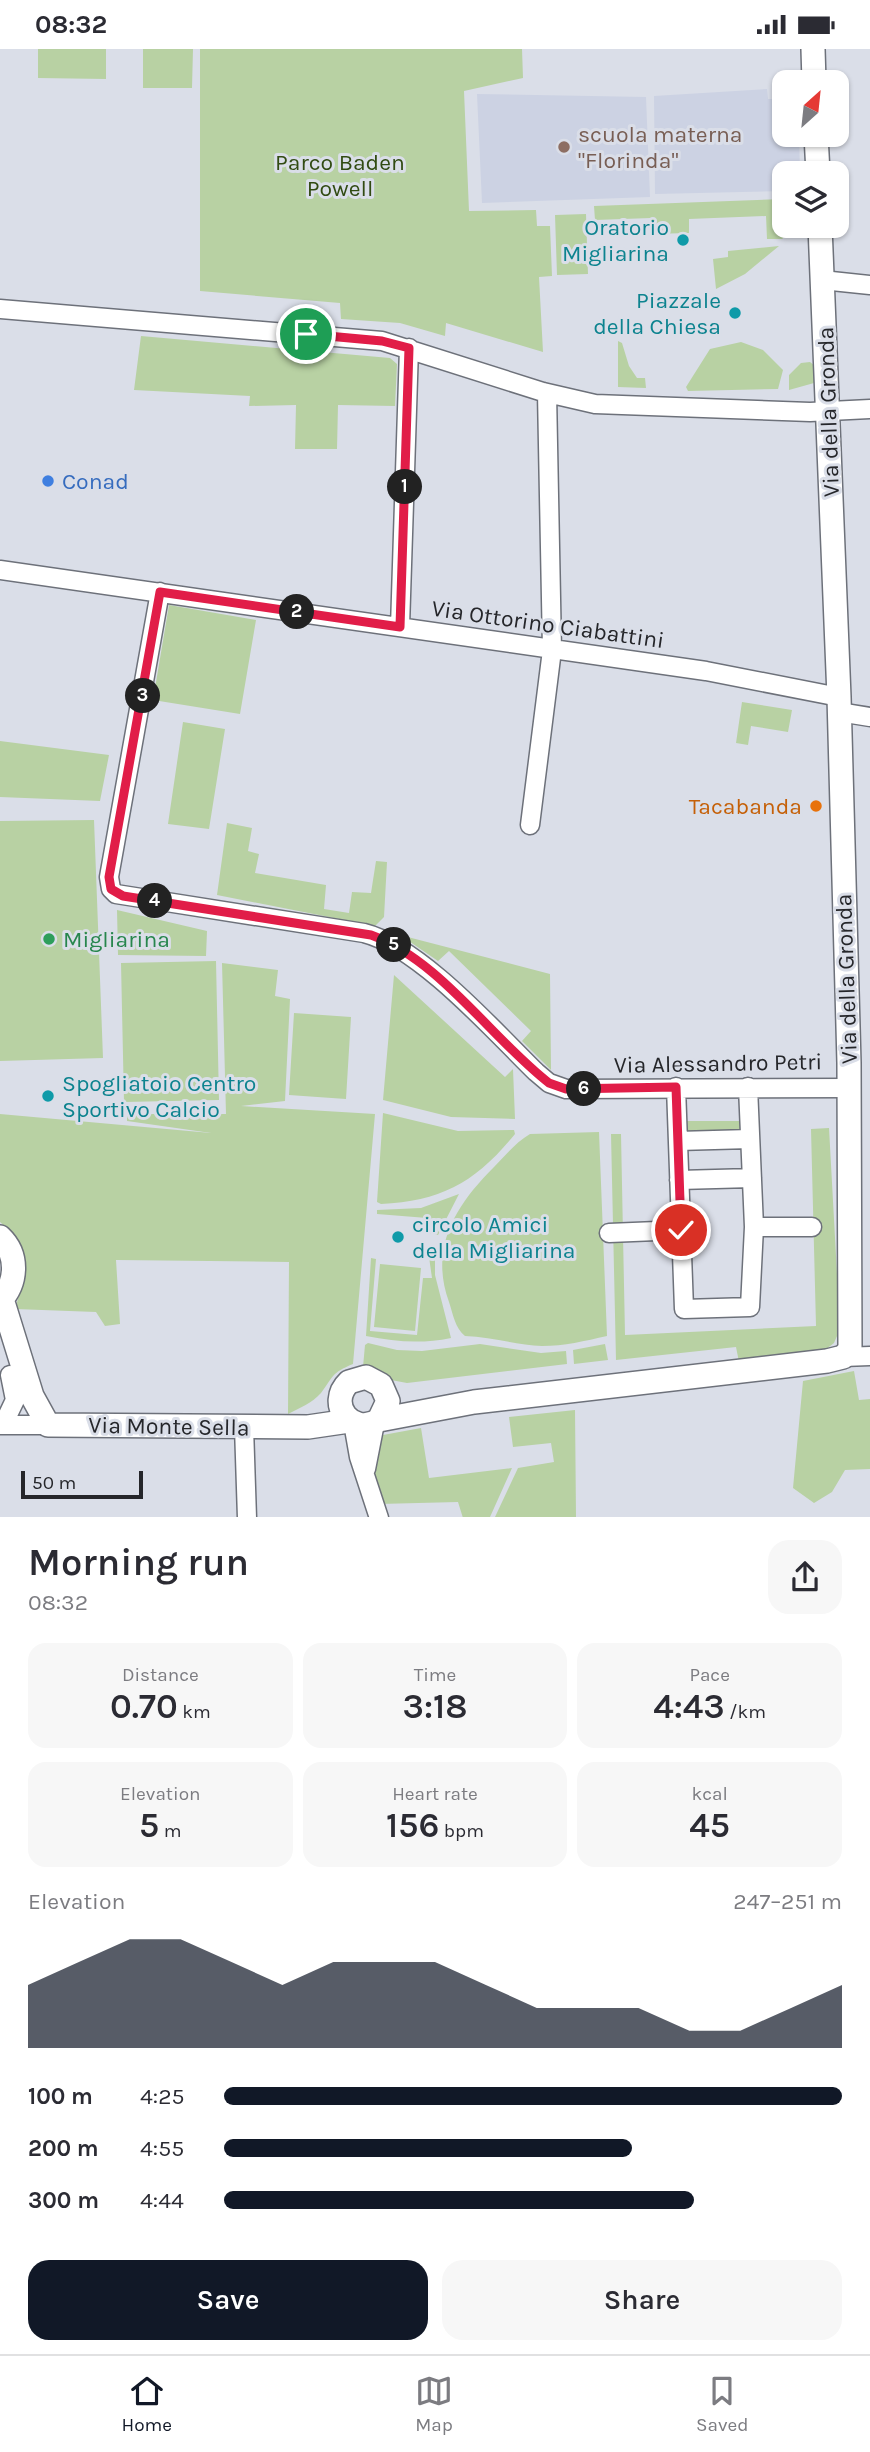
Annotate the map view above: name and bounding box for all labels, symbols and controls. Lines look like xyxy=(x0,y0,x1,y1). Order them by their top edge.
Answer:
text: 08:32 xyxy=(35,9,107,40)
north arrow xyxy=(772,70,849,147)
map controls xyxy=(772,70,849,238)
place label: scuola materna "Florinda" xyxy=(578,121,743,174)
marker: scuola materna "Florinda" xyxy=(556,139,572,155)
park label: Parco Baden Powell xyxy=(275,149,405,202)
button: layers xyxy=(772,161,849,238)
place label: Oratorio Migliarina xyxy=(562,214,669,267)
marker: Oratorio Migliarina xyxy=(675,232,691,248)
place label: Piazzale della Chiesa xyxy=(593,287,721,340)
pin xyxy=(276,304,336,364)
marker: Piazzale della Chiesa xyxy=(727,305,743,321)
icon: arrive xyxy=(287,315,325,353)
street label: Via della Gronda xyxy=(812,326,845,498)
place label: Conad xyxy=(62,468,129,495)
pin: 1 xyxy=(388,469,422,505)
marker: Conad xyxy=(40,473,56,489)
text: 1 xyxy=(401,475,408,497)
pin: 2 xyxy=(280,595,314,629)
street label: Via Ottorino Ciabattini xyxy=(430,595,666,654)
text: 2 xyxy=(291,600,302,622)
pin: 3 xyxy=(125,679,160,713)
text: 3 xyxy=(137,684,148,706)
place label: Tacabanda xyxy=(689,793,802,820)
marker: Tacabanda xyxy=(808,798,824,814)
pin: 4 xyxy=(138,883,172,919)
text: 4 xyxy=(149,889,160,911)
street label: Via della Gronda xyxy=(830,893,863,1065)
place label: Migliarina xyxy=(63,926,170,953)
pin: 5 xyxy=(376,927,412,963)
marker: Migliarina xyxy=(41,931,57,947)
text: 5 xyxy=(388,933,399,955)
street label: Via Alessandro Petri xyxy=(614,1048,822,1079)
place label: Spogliatoio Centro Sportivo Calcio xyxy=(62,1070,256,1123)
pin: 6 xyxy=(566,1072,602,1107)
text: 6 xyxy=(578,1077,589,1099)
marker: Spogliatoio Centro Sportivo Calcio xyxy=(40,1088,56,1104)
pin xyxy=(651,1200,711,1260)
place label: circolo Amici della Migliarina xyxy=(412,1211,575,1264)
icon: check xyxy=(662,1211,700,1249)
marker: circolo Amici della Migliarina xyxy=(390,1229,406,1245)
street label: Via Monte Sella xyxy=(88,1412,250,1441)
scale bar xyxy=(21,1469,144,1500)
text: 50 m xyxy=(32,1472,76,1494)
text: Morning run xyxy=(28,1540,249,1585)
button: share xyxy=(768,1540,842,1614)
text: 08:32 xyxy=(28,1589,88,1616)
text: Distance xyxy=(122,1664,199,1686)
text: Time xyxy=(414,1664,456,1686)
text: Pace xyxy=(689,1664,730,1686)
text: 0.70 xyxy=(110,1686,178,1727)
text: 3:18 xyxy=(402,1686,468,1727)
text: 4:43 xyxy=(653,1686,725,1727)
text: km xyxy=(178,1701,211,1723)
text: /km xyxy=(725,1701,766,1723)
text: Elevation xyxy=(120,1783,201,1805)
text: Heart rate xyxy=(392,1783,478,1805)
text: kcal xyxy=(692,1783,728,1805)
text: 5 xyxy=(139,1805,159,1846)
text: 156 xyxy=(386,1805,439,1846)
text: 45 xyxy=(689,1805,730,1846)
text: m xyxy=(159,1820,182,1842)
text: bpm xyxy=(439,1820,484,1842)
text: Elevation xyxy=(28,1888,125,1915)
text: 247–251 m xyxy=(733,1888,842,1915)
text: 100 m xyxy=(28,2083,93,2110)
text: 4:25 xyxy=(140,2083,184,2110)
text: 200 m xyxy=(28,2135,99,2162)
text: 4:55 xyxy=(140,2135,184,2162)
text: 300 m xyxy=(28,2187,99,2214)
text: 4:44 xyxy=(140,2187,184,2214)
button: Save xyxy=(28,2260,428,2340)
button: Share xyxy=(442,2260,842,2340)
tab: Home xyxy=(121,2372,172,2436)
tab: Map xyxy=(415,2372,453,2436)
tab: Saved xyxy=(696,2372,749,2436)

